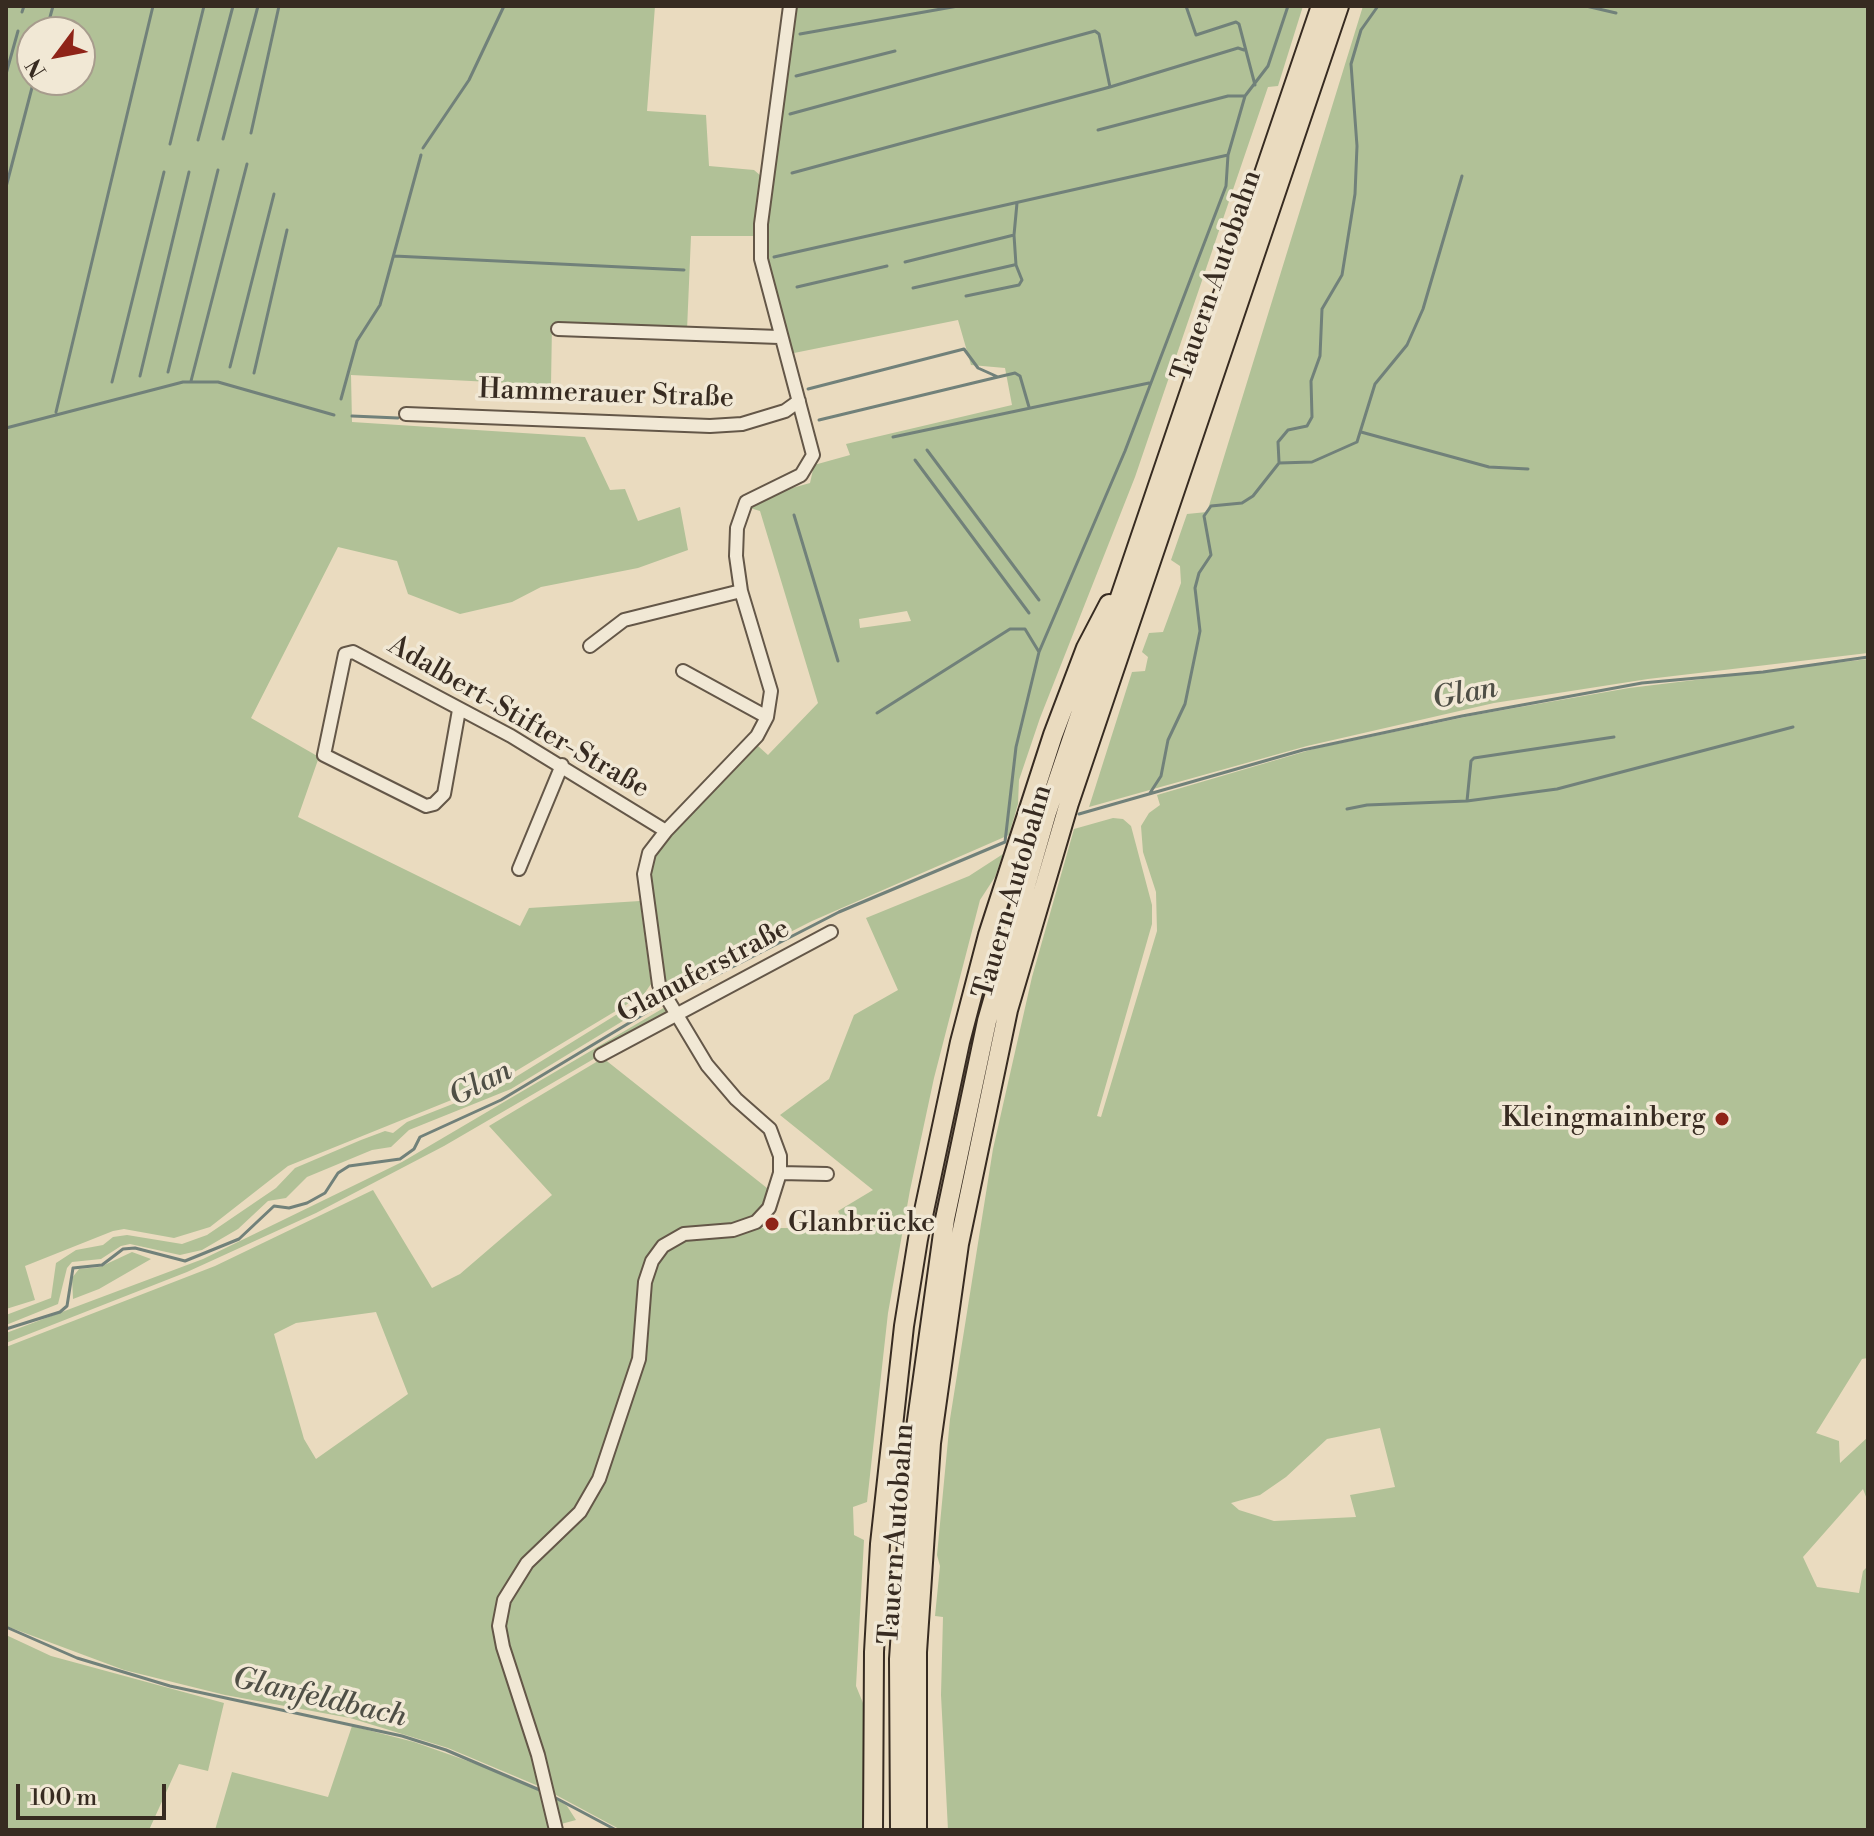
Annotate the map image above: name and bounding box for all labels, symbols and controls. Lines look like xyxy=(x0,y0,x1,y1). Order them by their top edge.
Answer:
north arrow xyxy=(16,16,96,96)
text: N xyxy=(21,53,53,82)
street label: Tauern Autobahn xyxy=(1166,166,1270,386)
street label: Hammerauer Straße xyxy=(478,374,734,416)
street label: Adalbert-Stifter-Straße xyxy=(381,629,655,807)
water label: Glan xyxy=(1429,671,1501,719)
street label: Tauern Autobahn xyxy=(967,781,1061,1003)
street label: Glanuferstraße xyxy=(612,913,796,1031)
water label: Glan xyxy=(444,1054,518,1116)
place label: Kleingmainberg xyxy=(1502,1102,1706,1136)
marker: Kleingmainberg xyxy=(1713,1110,1731,1128)
place label: Glanbrücke xyxy=(788,1207,935,1241)
marker: Glanbrücke xyxy=(763,1215,781,1233)
street label: Tauern Autobahn xyxy=(874,1423,922,1645)
water label: Glanfeldbach xyxy=(228,1662,410,1736)
scale bar xyxy=(20,1768,170,1818)
text: 100 m xyxy=(30,1783,97,1813)

